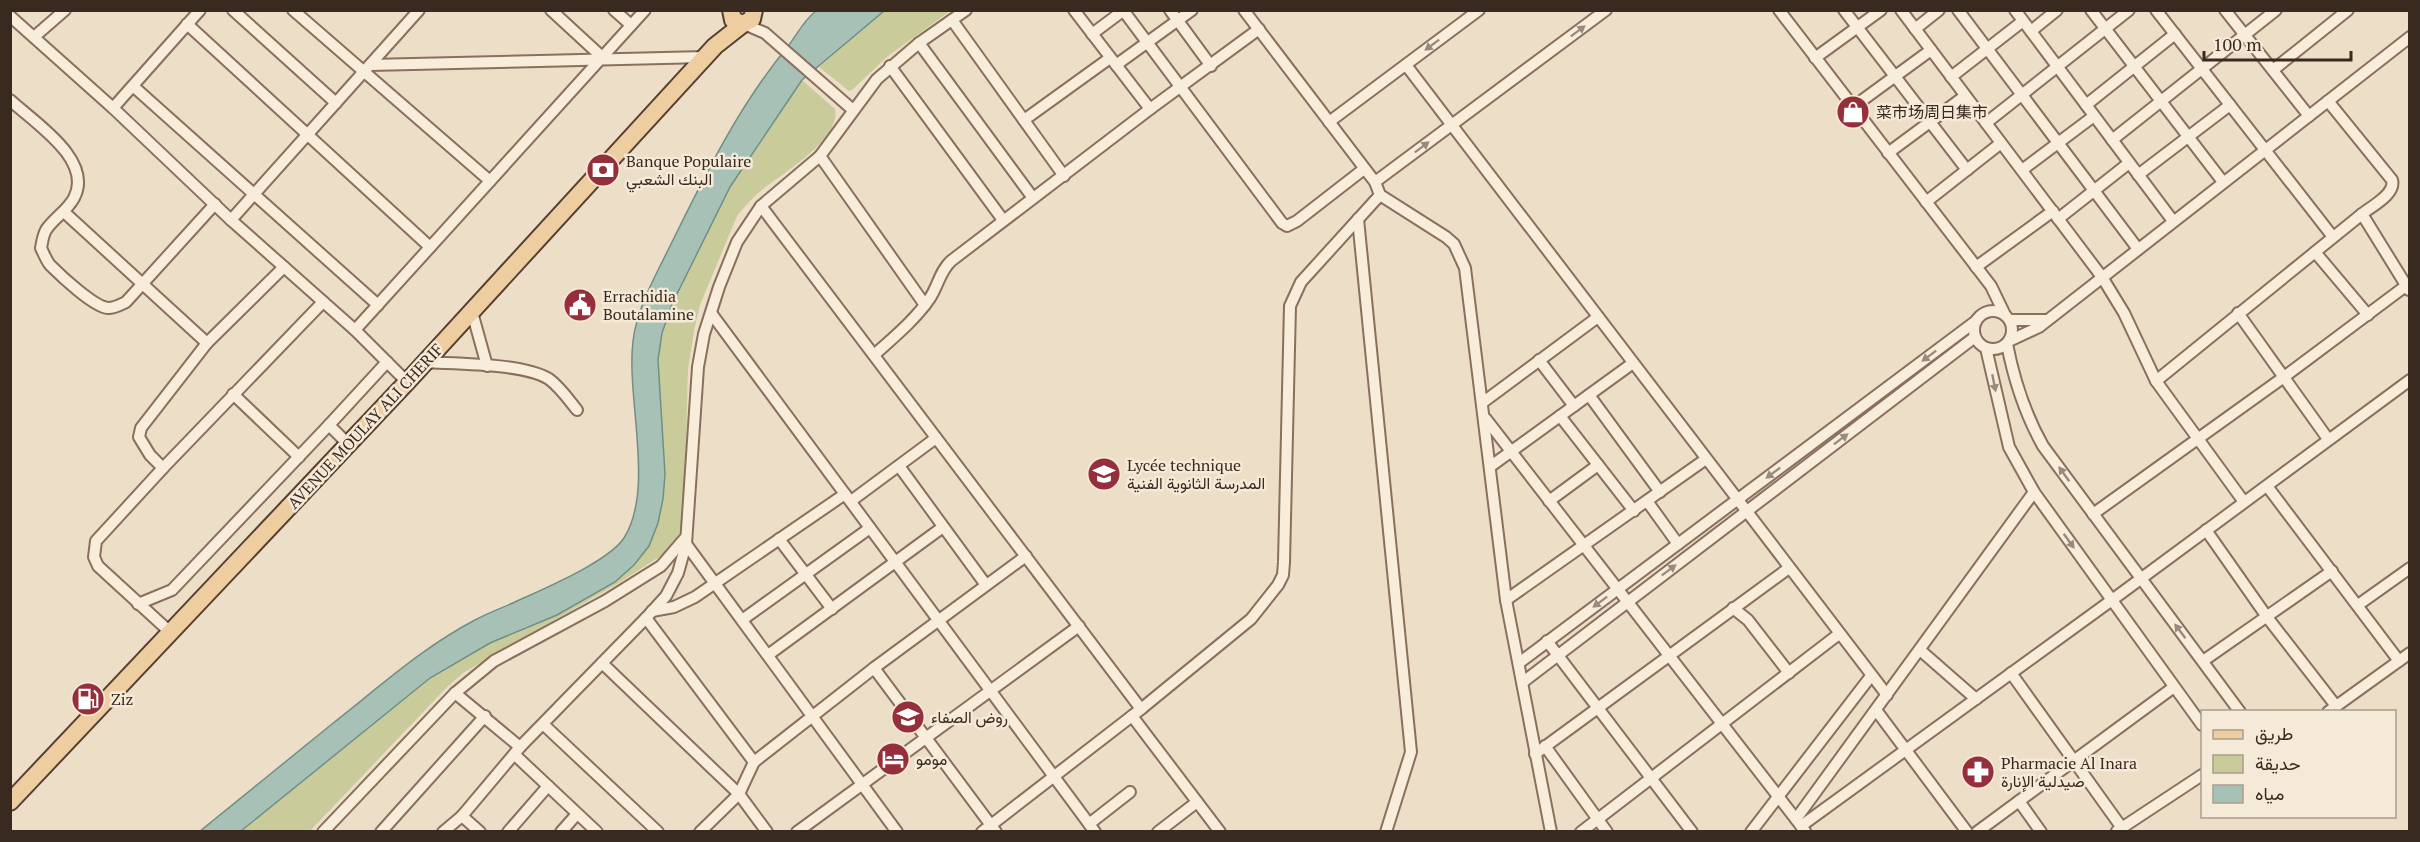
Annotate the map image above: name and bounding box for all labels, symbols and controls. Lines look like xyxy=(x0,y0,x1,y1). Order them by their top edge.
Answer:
scale bar xyxy=(2204,24,2351,62)
one-way arrow xyxy=(1571,25,1586,37)
text: 100 m xyxy=(2213,32,2262,56)
one-way arrow xyxy=(1424,39,1439,51)
shop icon: 菜市场周日集市 xyxy=(1835,94,1871,130)
place label: 菜市场周日集市 xyxy=(1876,101,1988,123)
one-way arrow xyxy=(1414,141,1430,153)
place label: Banque Populaire البنك الشعبي xyxy=(626,150,751,193)
bank icon: Banque Populaire البنك الشعبي xyxy=(585,152,621,188)
place label: Errachidia Boutalamine xyxy=(603,285,694,325)
public building icon: Errachidia Boutalamine xyxy=(562,287,598,323)
street label: AVENUE MOULAY ALI CHERIF xyxy=(282,338,448,514)
one-way arrow xyxy=(1922,350,1938,362)
one-way arrow xyxy=(1990,374,1999,393)
one-way arrow xyxy=(1833,433,1849,445)
place label: Lycée technique المدرسة الثانوية الفنية xyxy=(1127,454,1265,494)
school or university icon: Lycée technique المدرسة الثانوية الفنية xyxy=(1086,456,1122,492)
one-way arrow xyxy=(1765,466,1781,479)
one-way arrow xyxy=(2058,467,2070,483)
one-way arrow xyxy=(2063,534,2075,549)
one-way arrow xyxy=(1662,564,1677,576)
one-way arrow xyxy=(1592,596,1608,608)
one-way arrow xyxy=(2174,623,2186,639)
fuel station icon: Ziz xyxy=(70,681,106,717)
place label: Ziz xyxy=(111,688,133,710)
school or university icon: روض الصفاء xyxy=(890,699,926,735)
place label: روض الصفاء xyxy=(931,706,1008,728)
legend xyxy=(2201,710,2396,818)
text: طريق xyxy=(2255,721,2293,745)
hotel icon: مومو xyxy=(875,741,911,777)
place label: مومو xyxy=(916,748,947,770)
text: حديقة xyxy=(2255,751,2301,775)
place label: Pharmacie Al Inara صيدلية الإنارة xyxy=(2001,752,2137,792)
pharmacy icon: Pharmacie Al Inara صيدلية الإنارة xyxy=(1960,754,1996,790)
text: مياه xyxy=(2255,781,2284,805)

